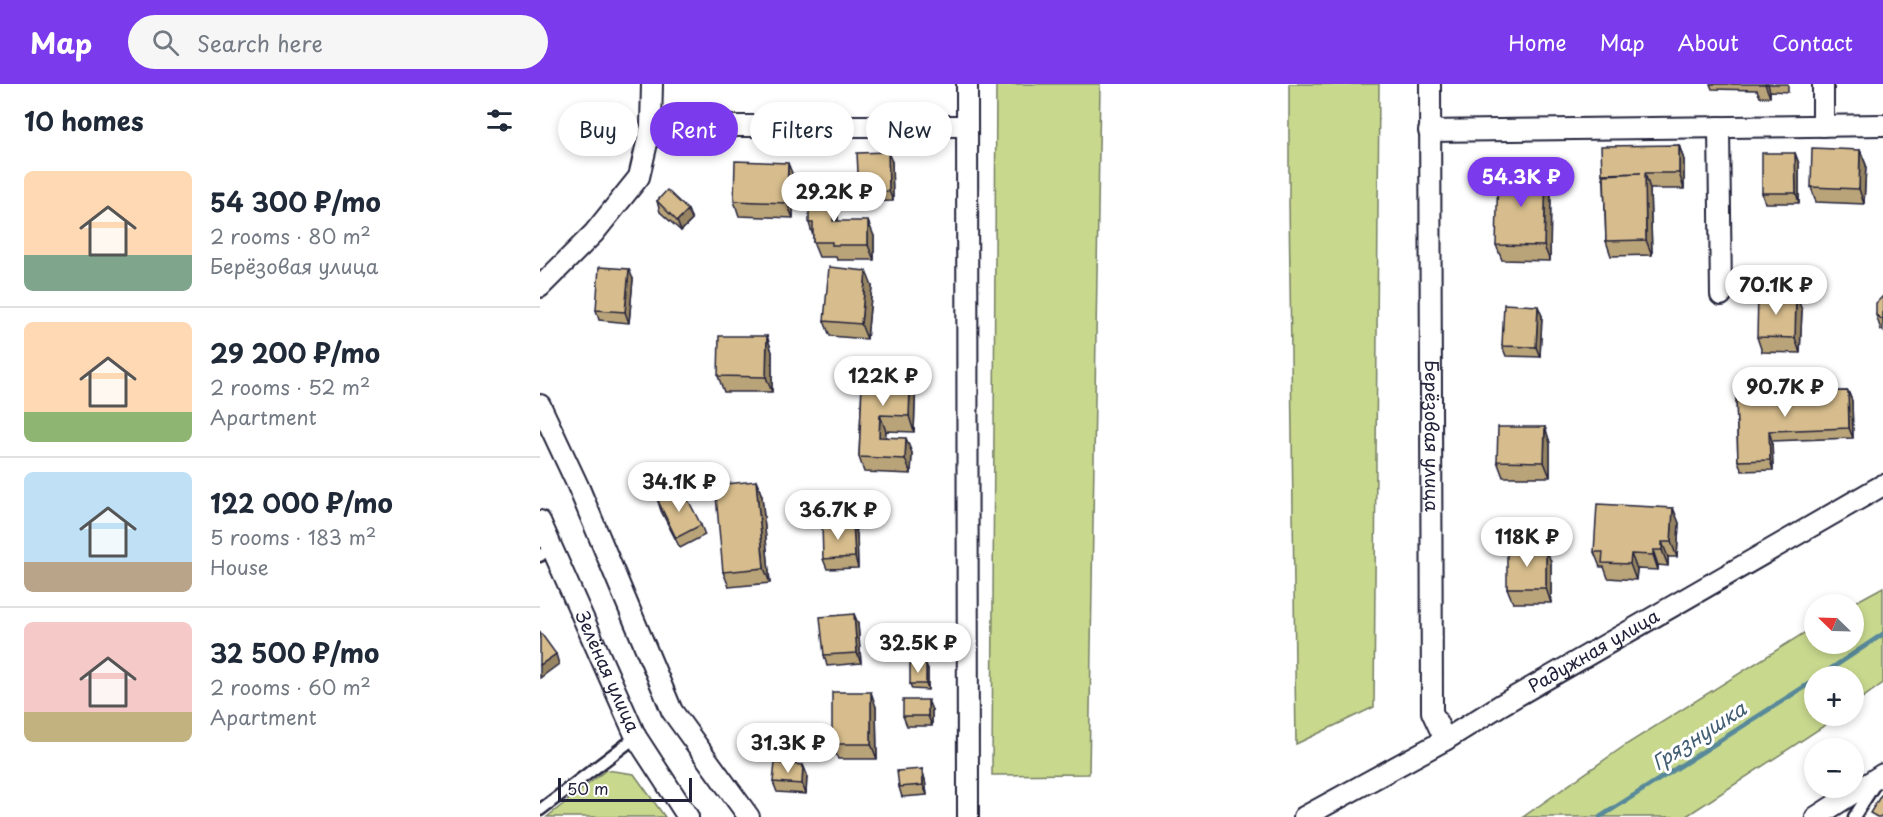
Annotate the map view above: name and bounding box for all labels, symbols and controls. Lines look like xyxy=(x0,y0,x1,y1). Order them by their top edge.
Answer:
search box xyxy=(128,15,548,69)
text: Map xyxy=(30,21,92,64)
icon: search xyxy=(149,26,182,59)
text: Search here xyxy=(197,26,323,59)
text: Home xyxy=(1508,26,1567,58)
text: Map xyxy=(1600,26,1645,58)
text: About xyxy=(1678,26,1739,58)
text: Contact xyxy=(1772,26,1853,58)
text: 10 homes xyxy=(24,101,144,140)
chip: Buy xyxy=(558,102,638,156)
chip: Rent xyxy=(650,102,738,156)
chip: Filters xyxy=(750,102,854,156)
chip: New xyxy=(866,102,952,156)
icon: filters xyxy=(483,104,516,137)
pin: 54.3K ₽ xyxy=(1466,157,1576,208)
text: 54.3K ₽ xyxy=(1481,161,1561,191)
pin: 29.2K ₽ xyxy=(779,172,889,223)
text: 29.2K ₽ xyxy=(795,176,873,206)
text: 54 300 ₽/mo xyxy=(210,182,381,221)
icon: home xyxy=(72,195,144,267)
text: 2 rooms · 80 m² xyxy=(210,221,371,251)
text: Берёзовая улица xyxy=(210,251,378,281)
pin: 70.1K ₽ xyxy=(1721,265,1831,316)
text: 70.1K ₽ xyxy=(1739,269,1813,299)
text: 29 200 ₽/mo xyxy=(210,333,380,372)
icon: home xyxy=(72,346,144,418)
pin: 122K ₽ xyxy=(834,356,932,407)
text: 122K ₽ xyxy=(848,360,918,390)
street label: Берёзовая улица xyxy=(1419,360,1446,512)
pin: 90.7K ₽ xyxy=(1730,367,1840,418)
text: 90.7K ₽ xyxy=(1746,371,1824,401)
text: 2 rooms · 52 m² xyxy=(210,372,370,402)
text: Apartment xyxy=(210,402,317,432)
pin: 34.1K ₽ xyxy=(624,462,734,513)
text: 34.1K ₽ xyxy=(642,466,716,496)
text: 122 000 ₽/mo xyxy=(210,483,393,522)
pin: 36.7K ₽ xyxy=(783,490,893,541)
text: 36.7K ₽ xyxy=(799,494,877,524)
icon: home xyxy=(72,496,144,568)
pin: 118K ₽ xyxy=(1478,517,1576,568)
text: 118K ₽ xyxy=(1495,521,1559,551)
text: 5 rooms · 183 m² xyxy=(210,522,376,552)
text: House xyxy=(210,552,269,582)
north arrow xyxy=(1804,594,1864,654)
map controls xyxy=(1804,594,1864,798)
street label: Радужная улица xyxy=(1523,601,1664,699)
street label: Зелёная улица xyxy=(569,606,648,737)
pin: 32.5K ₽ xyxy=(863,623,973,674)
text: 32.5K ₽ xyxy=(879,627,957,657)
text: 32 500 ₽/mo xyxy=(210,633,379,672)
icon: home xyxy=(72,646,144,718)
button: + xyxy=(1804,666,1864,726)
text: 2 rooms · 60 m² xyxy=(210,672,371,702)
water label: Грязнушка xyxy=(1645,693,1753,777)
text: Apartment xyxy=(210,702,317,732)
pin: 31.3K ₽ xyxy=(733,723,843,774)
text: 31.3K ₽ xyxy=(751,727,825,757)
button: − xyxy=(1804,738,1864,798)
scale bar xyxy=(558,775,692,802)
text: 50 m xyxy=(567,776,608,800)

